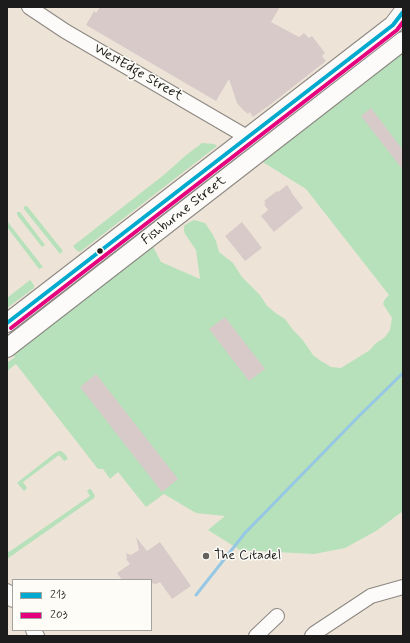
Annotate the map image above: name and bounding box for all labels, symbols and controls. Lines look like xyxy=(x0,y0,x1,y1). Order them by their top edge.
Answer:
street label: WestEdge Street xyxy=(90,41,186,105)
street label: Fishburne Street xyxy=(138,173,230,249)
unlabelled marker xyxy=(95,246,105,256)
place label: The Citadel xyxy=(214,548,281,564)
marker: The Citadel xyxy=(201,551,211,561)
legend xyxy=(12,579,152,631)
text: 213 xyxy=(50,587,66,603)
text: 203 xyxy=(50,607,68,623)

